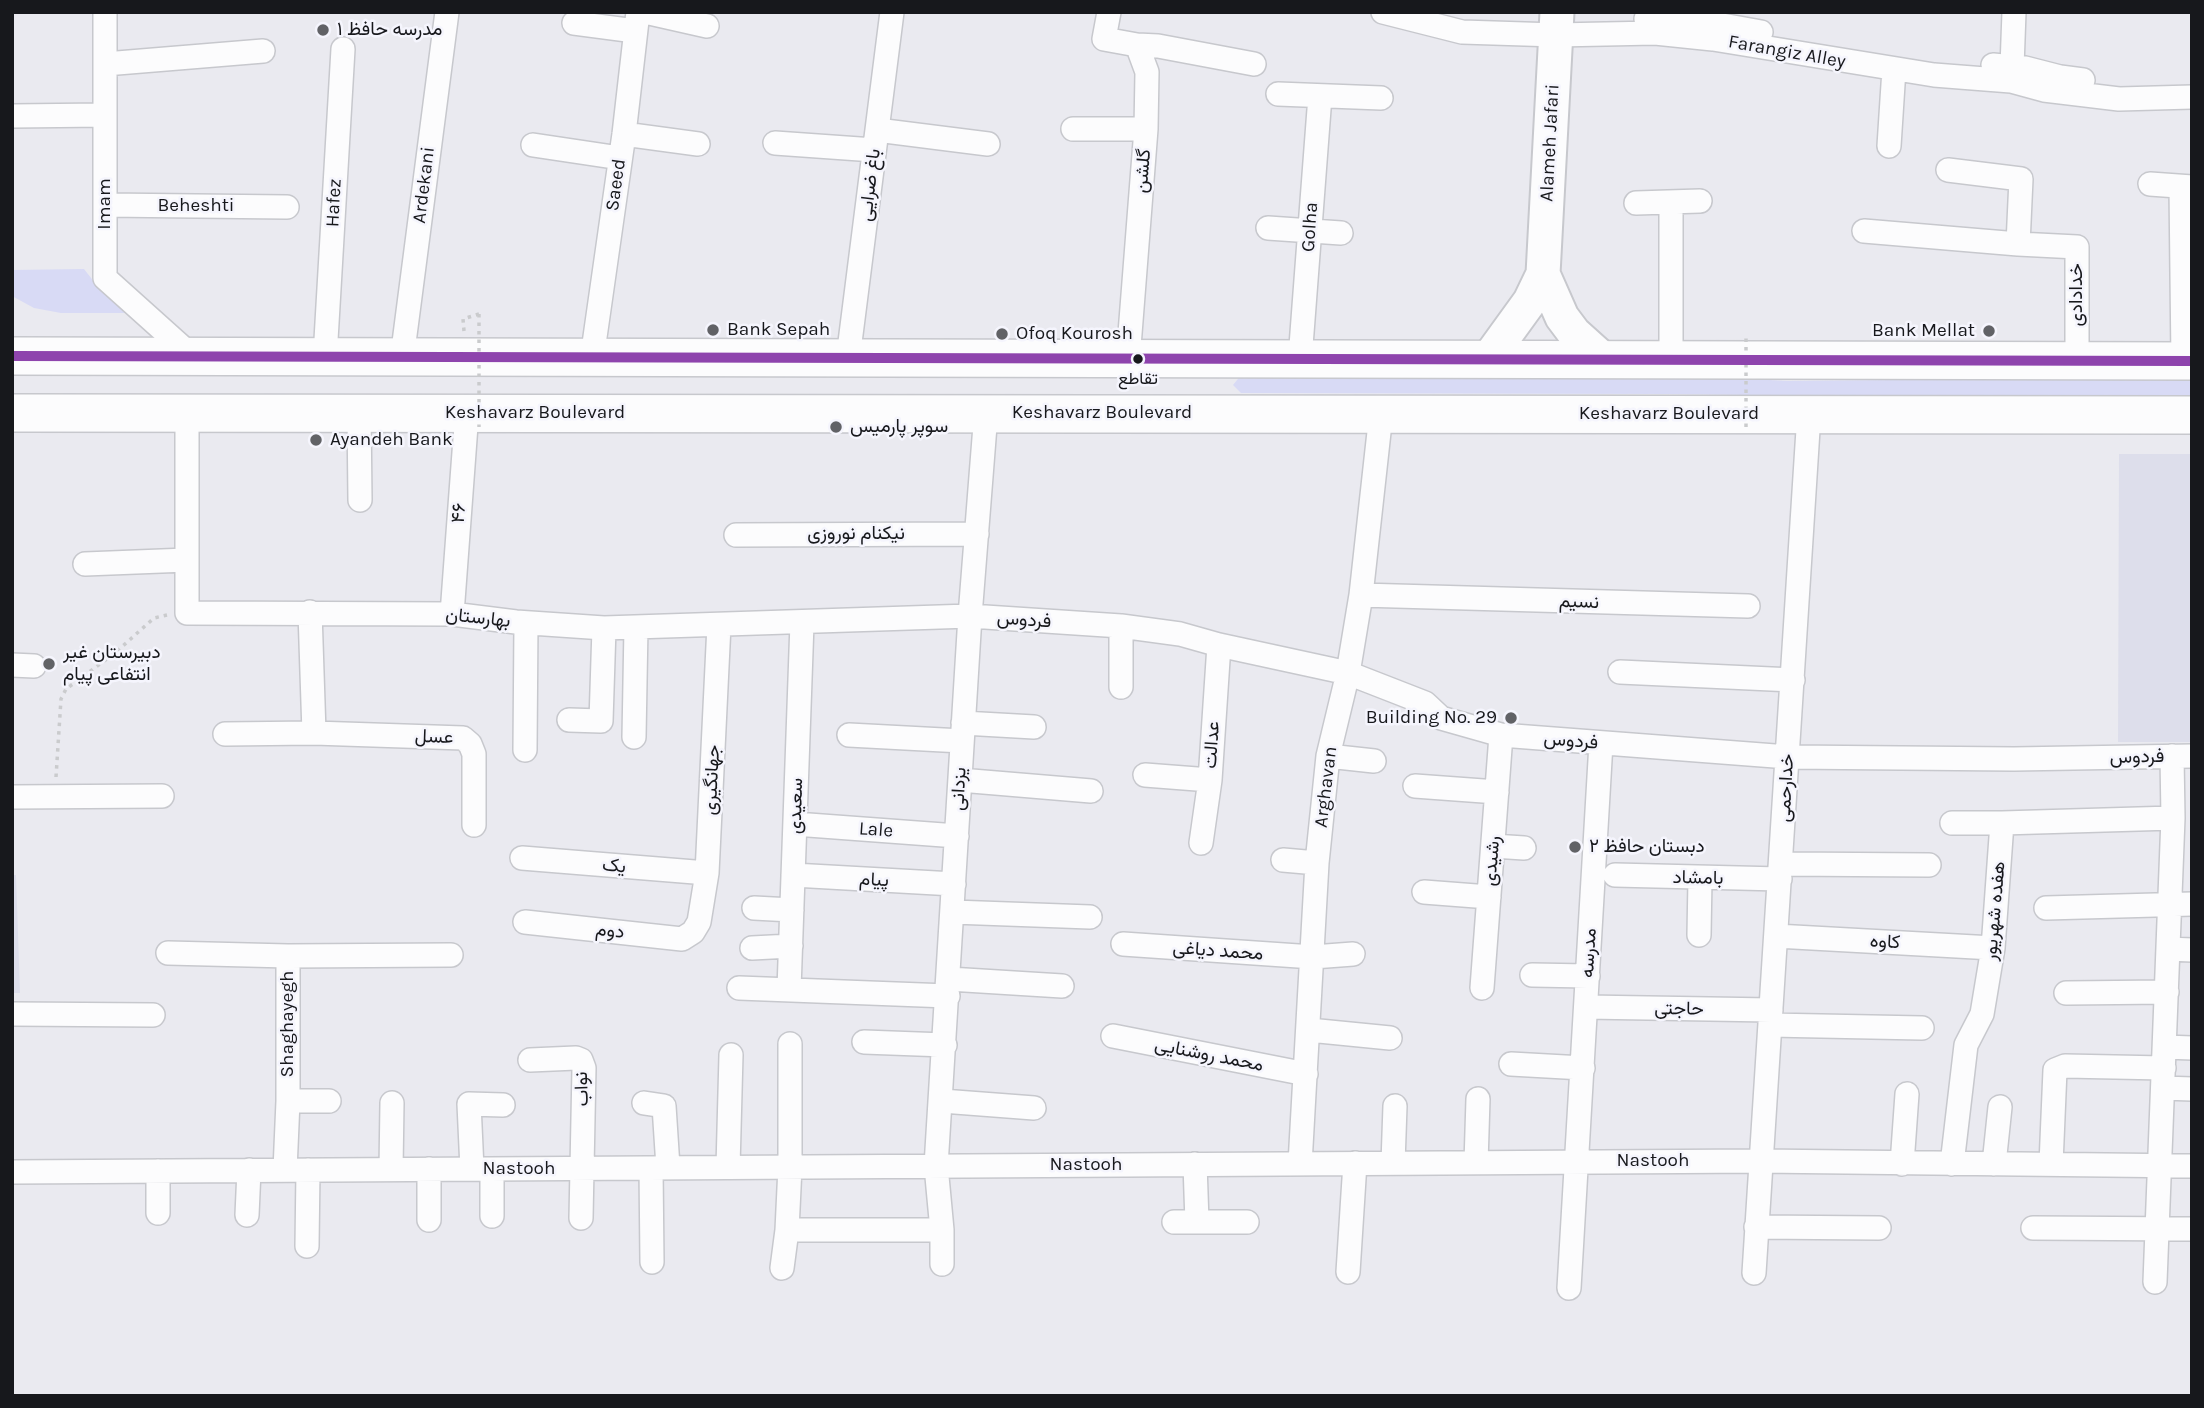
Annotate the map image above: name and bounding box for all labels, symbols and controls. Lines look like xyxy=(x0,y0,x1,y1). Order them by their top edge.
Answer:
place label: مدرسه حافظ ۱ xyxy=(337,19,442,41)
marker: مدرسه حافظ ۱ xyxy=(315,22,331,38)
street label: Farangiz Alley xyxy=(1727,30,1847,74)
street label: Alameh Jafari xyxy=(1536,84,1564,202)
street label: Ardekani xyxy=(408,145,440,225)
street label: باغ ضرایی xyxy=(854,147,886,223)
street label: گلشن xyxy=(1130,148,1156,194)
street label: Saeed xyxy=(601,157,631,213)
street label: Imam xyxy=(94,178,116,230)
street label: Hafez xyxy=(321,178,347,228)
street label: Beheshti xyxy=(157,195,235,217)
street label: Golha xyxy=(1297,201,1323,253)
street label: خدادادی xyxy=(2066,263,2088,327)
place label: Bank Sepah xyxy=(727,319,830,341)
place label: Bank Mellat xyxy=(1872,320,1975,342)
marker: Bank Sepah xyxy=(705,322,721,338)
place label: Ofoq Kourosh xyxy=(1016,323,1133,345)
marker: Bank Mellat xyxy=(1981,323,1997,339)
marker: Ofoq Kourosh xyxy=(994,326,1010,342)
marker: تقاطع xyxy=(1131,352,1145,366)
place label: تقاطع xyxy=(1118,369,1158,389)
street label: Keshavarz Boulevard xyxy=(445,402,625,424)
street label: Keshavarz Boulevard xyxy=(1012,402,1192,424)
street label: Keshavarz Boulevard xyxy=(1579,403,1759,425)
place label: سوپر پارمیس xyxy=(850,416,948,438)
marker: سوپر پارمیس xyxy=(828,419,844,435)
place label: Ayandeh Bank xyxy=(330,429,453,451)
marker: Ayandeh Bank xyxy=(308,432,324,448)
street label: ۴۶ xyxy=(447,502,471,524)
street label: نیکنام نوروزی xyxy=(807,523,905,545)
street label: نسیم xyxy=(1558,590,1600,614)
street label: بهارستان xyxy=(444,603,512,633)
street label: فردوس xyxy=(996,607,1052,633)
place label: دبیرستان غیر انتفاعی پیام xyxy=(63,642,160,686)
marker: دبیرستان غیر انتفاعی پیام xyxy=(41,656,57,672)
place label: Building No. 29 xyxy=(1366,707,1497,729)
marker: Building No. 29 xyxy=(1503,710,1519,726)
street label: عدالت xyxy=(1199,720,1225,770)
street label: عسل xyxy=(414,725,454,749)
street label: فردوس xyxy=(1543,727,1599,755)
street label: جهانگیری xyxy=(699,744,725,816)
street label: Arghavan xyxy=(1310,745,1342,829)
street label: فردوس xyxy=(2110,745,2164,769)
street label: خدارحمی xyxy=(1773,753,1799,823)
street label: یزدانی xyxy=(946,767,972,811)
street label: سعیدی xyxy=(784,777,808,835)
street label: Lale xyxy=(858,817,894,843)
street label: رشیدی xyxy=(1478,835,1506,887)
place label: دبستان حافظ ۲ xyxy=(1589,836,1705,858)
marker: دبستان حافظ ۲ xyxy=(1567,839,1583,855)
street label: یک xyxy=(601,854,627,878)
street label: هفده شهریور xyxy=(1979,860,2011,962)
street label: بامشاد xyxy=(1672,866,1724,890)
street label: پیام xyxy=(859,868,889,892)
street label: دوم xyxy=(594,918,626,944)
street label: مدرسه xyxy=(1576,927,1602,979)
street label: کاوه xyxy=(1869,930,1901,954)
street label: محمد دیاغی xyxy=(1172,936,1264,966)
street label: Shaghayegh xyxy=(277,971,299,1077)
street label: حاجتی xyxy=(1654,997,1704,1021)
street label: محمد روشنایی xyxy=(1153,1033,1265,1077)
street label: نواب xyxy=(570,1071,594,1107)
street label: Nastooh xyxy=(1617,1150,1689,1172)
street label: Nastooh xyxy=(1050,1154,1122,1176)
street label: Nastooh xyxy=(483,1158,555,1180)

